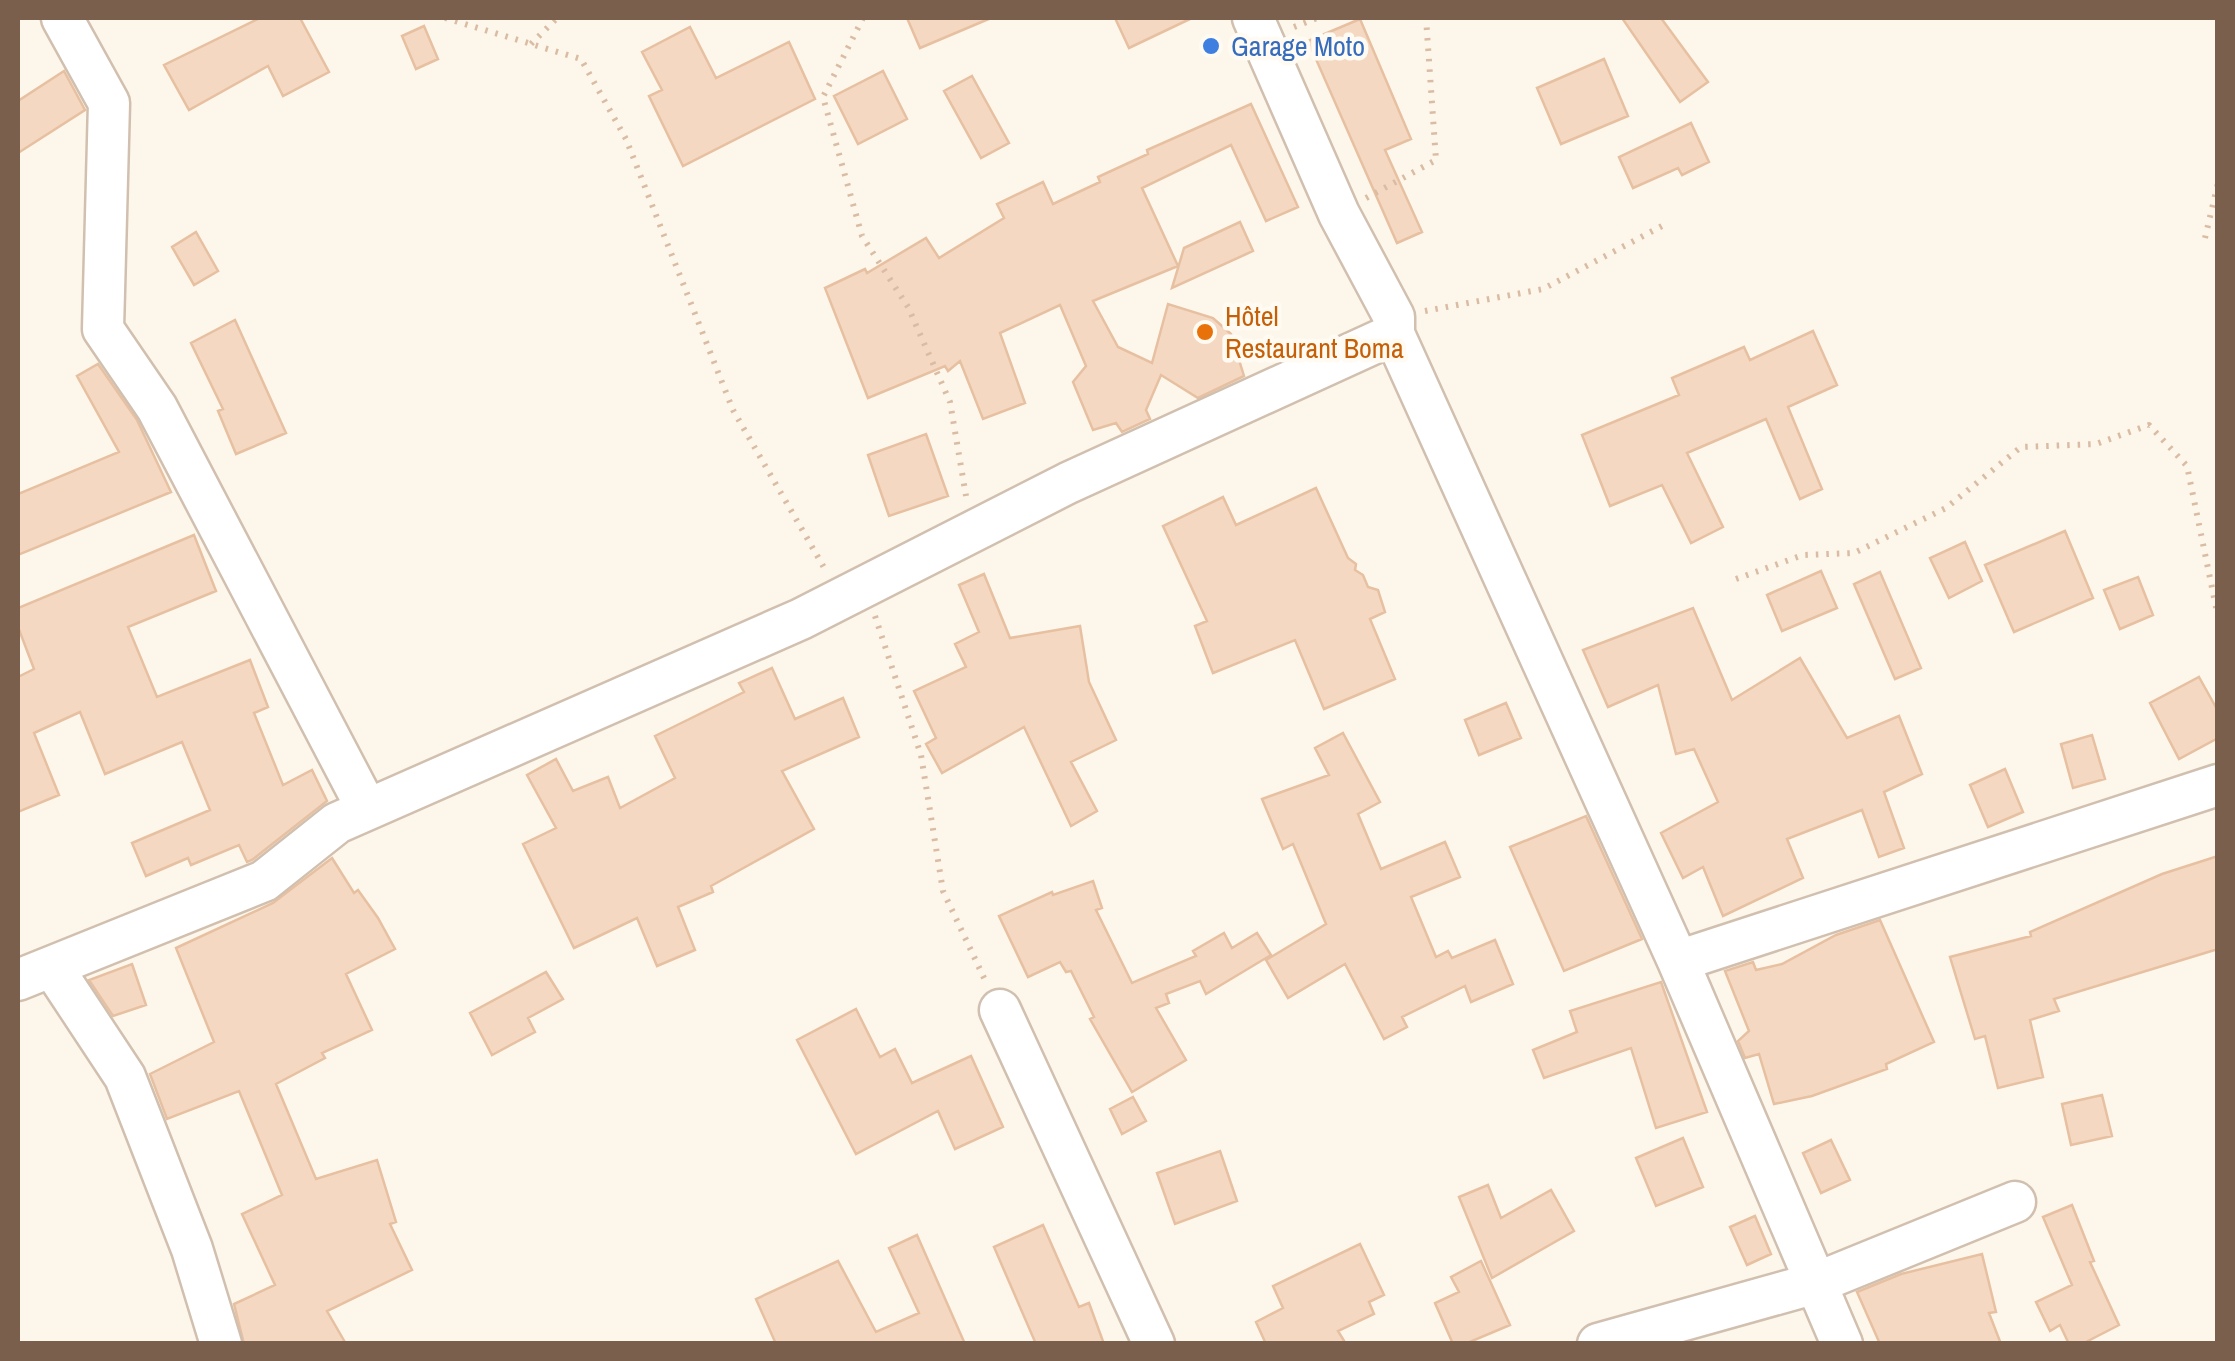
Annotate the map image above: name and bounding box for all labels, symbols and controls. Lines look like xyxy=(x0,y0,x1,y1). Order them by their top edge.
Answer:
place label: Garage Moto xyxy=(1231,27,1365,65)
marker: Garage Moto xyxy=(1200,35,1222,57)
place label: Hôtel Restaurant Boma xyxy=(1225,297,1404,367)
marker: Hôtel Restaurant Boma xyxy=(1194,321,1216,343)

